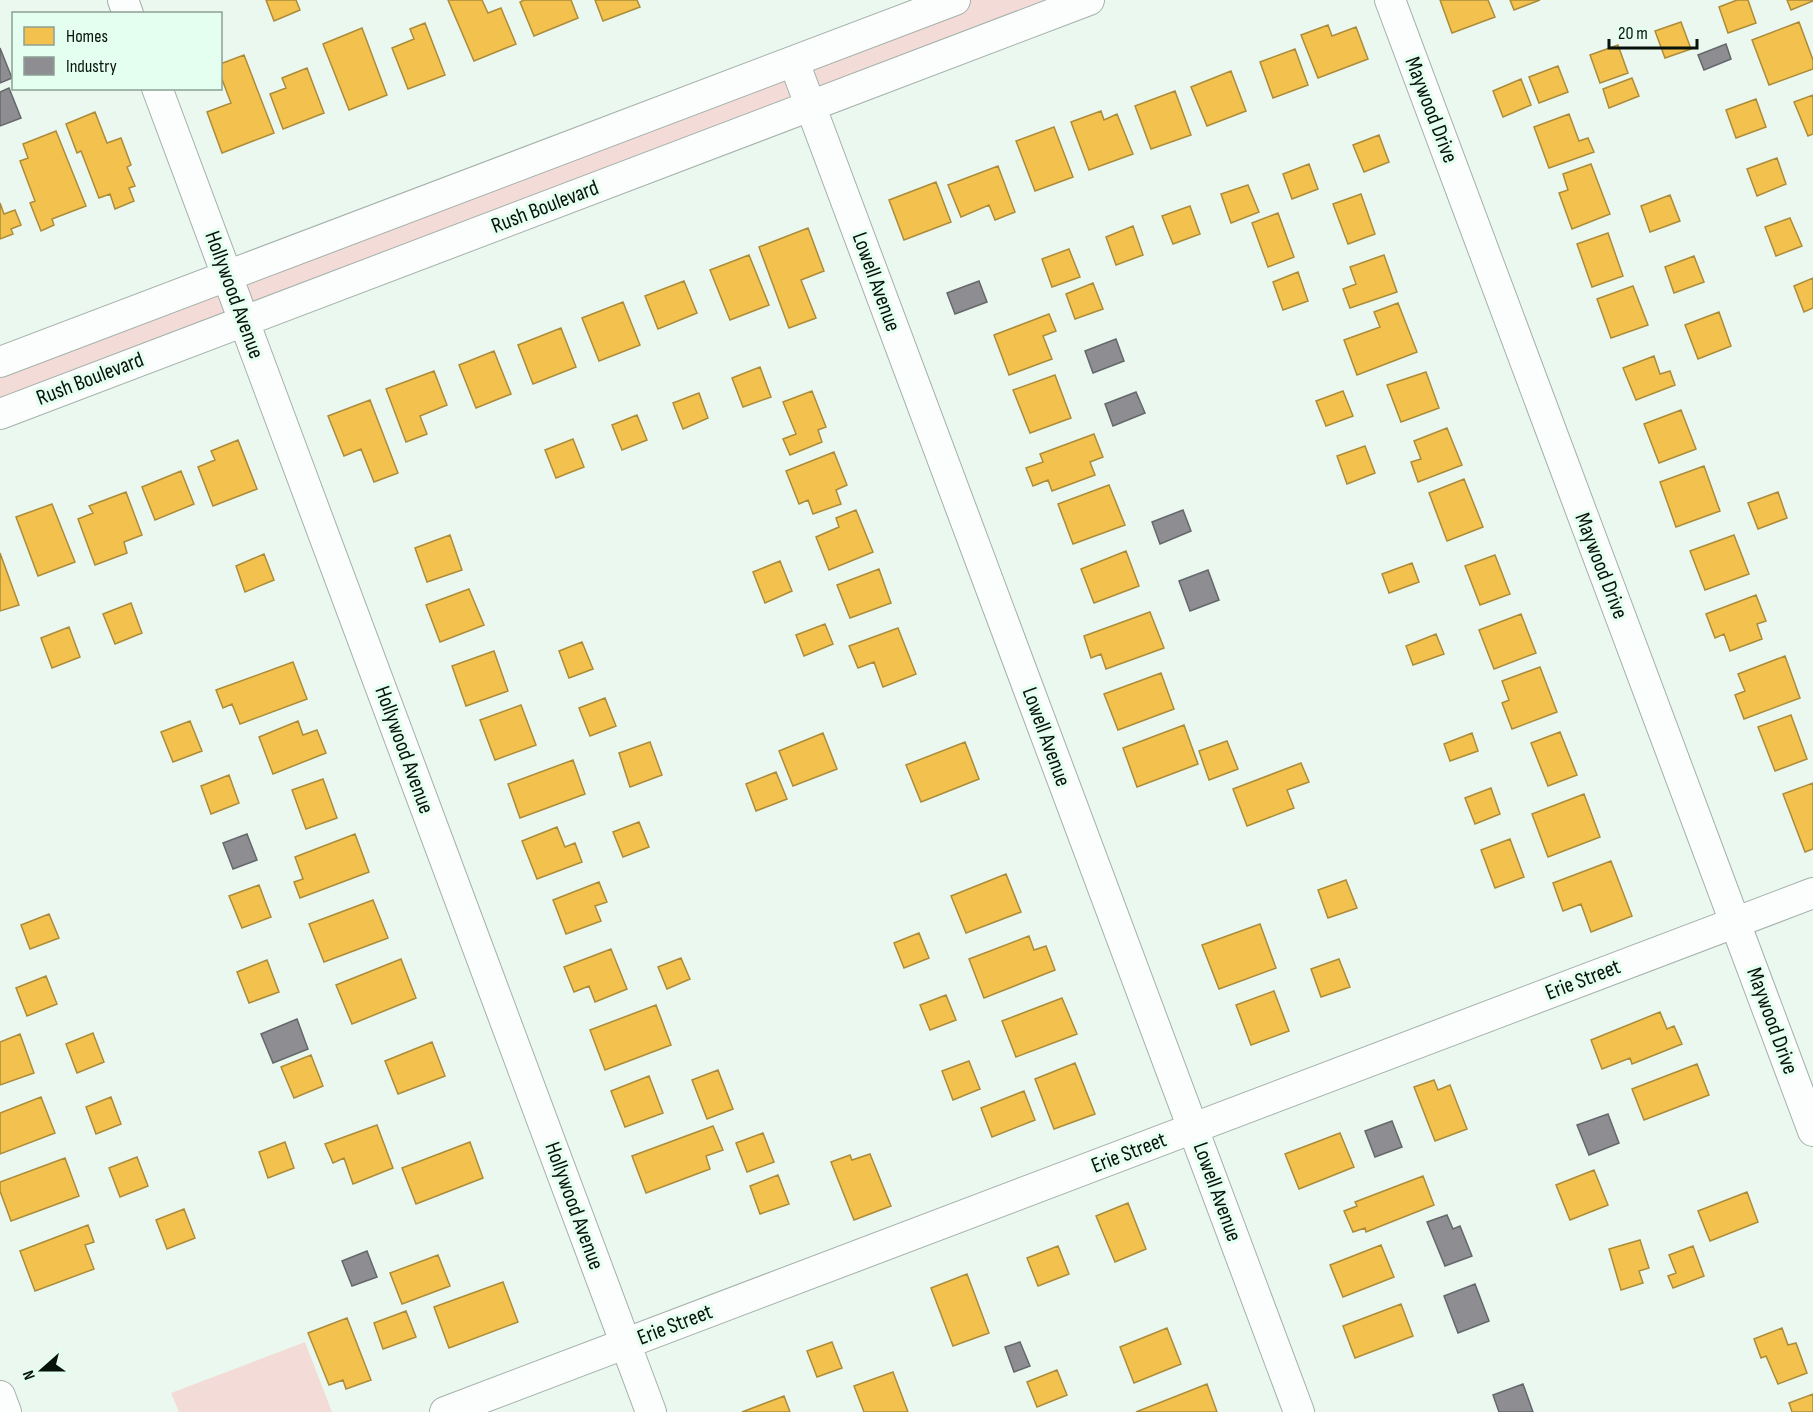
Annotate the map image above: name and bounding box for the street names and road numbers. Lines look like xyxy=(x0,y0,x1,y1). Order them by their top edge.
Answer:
street label: Maywood Drive xyxy=(1398,53,1464,167)
street label: Rush Boulevard xyxy=(487,174,603,240)
street label: Hollywood Avenue xyxy=(198,227,270,363)
street label: Lowell Avenue xyxy=(846,229,906,335)
street label: Rush Boulevard xyxy=(32,346,148,412)
street label: Maywood Drive xyxy=(1568,509,1634,623)
street label: Hollywood Avenue xyxy=(368,682,440,818)
street label: Lowell Avenue xyxy=(1016,684,1076,790)
street label: Erie Street xyxy=(1542,953,1625,1007)
street label: Maywood Drive xyxy=(1740,964,1804,1078)
street label: Erie Street xyxy=(1088,1126,1171,1180)
street label: Hollywood Avenue xyxy=(538,1138,610,1274)
street label: Lowell Avenue xyxy=(1187,1139,1247,1245)
street label: Erie Street xyxy=(634,1298,717,1352)

